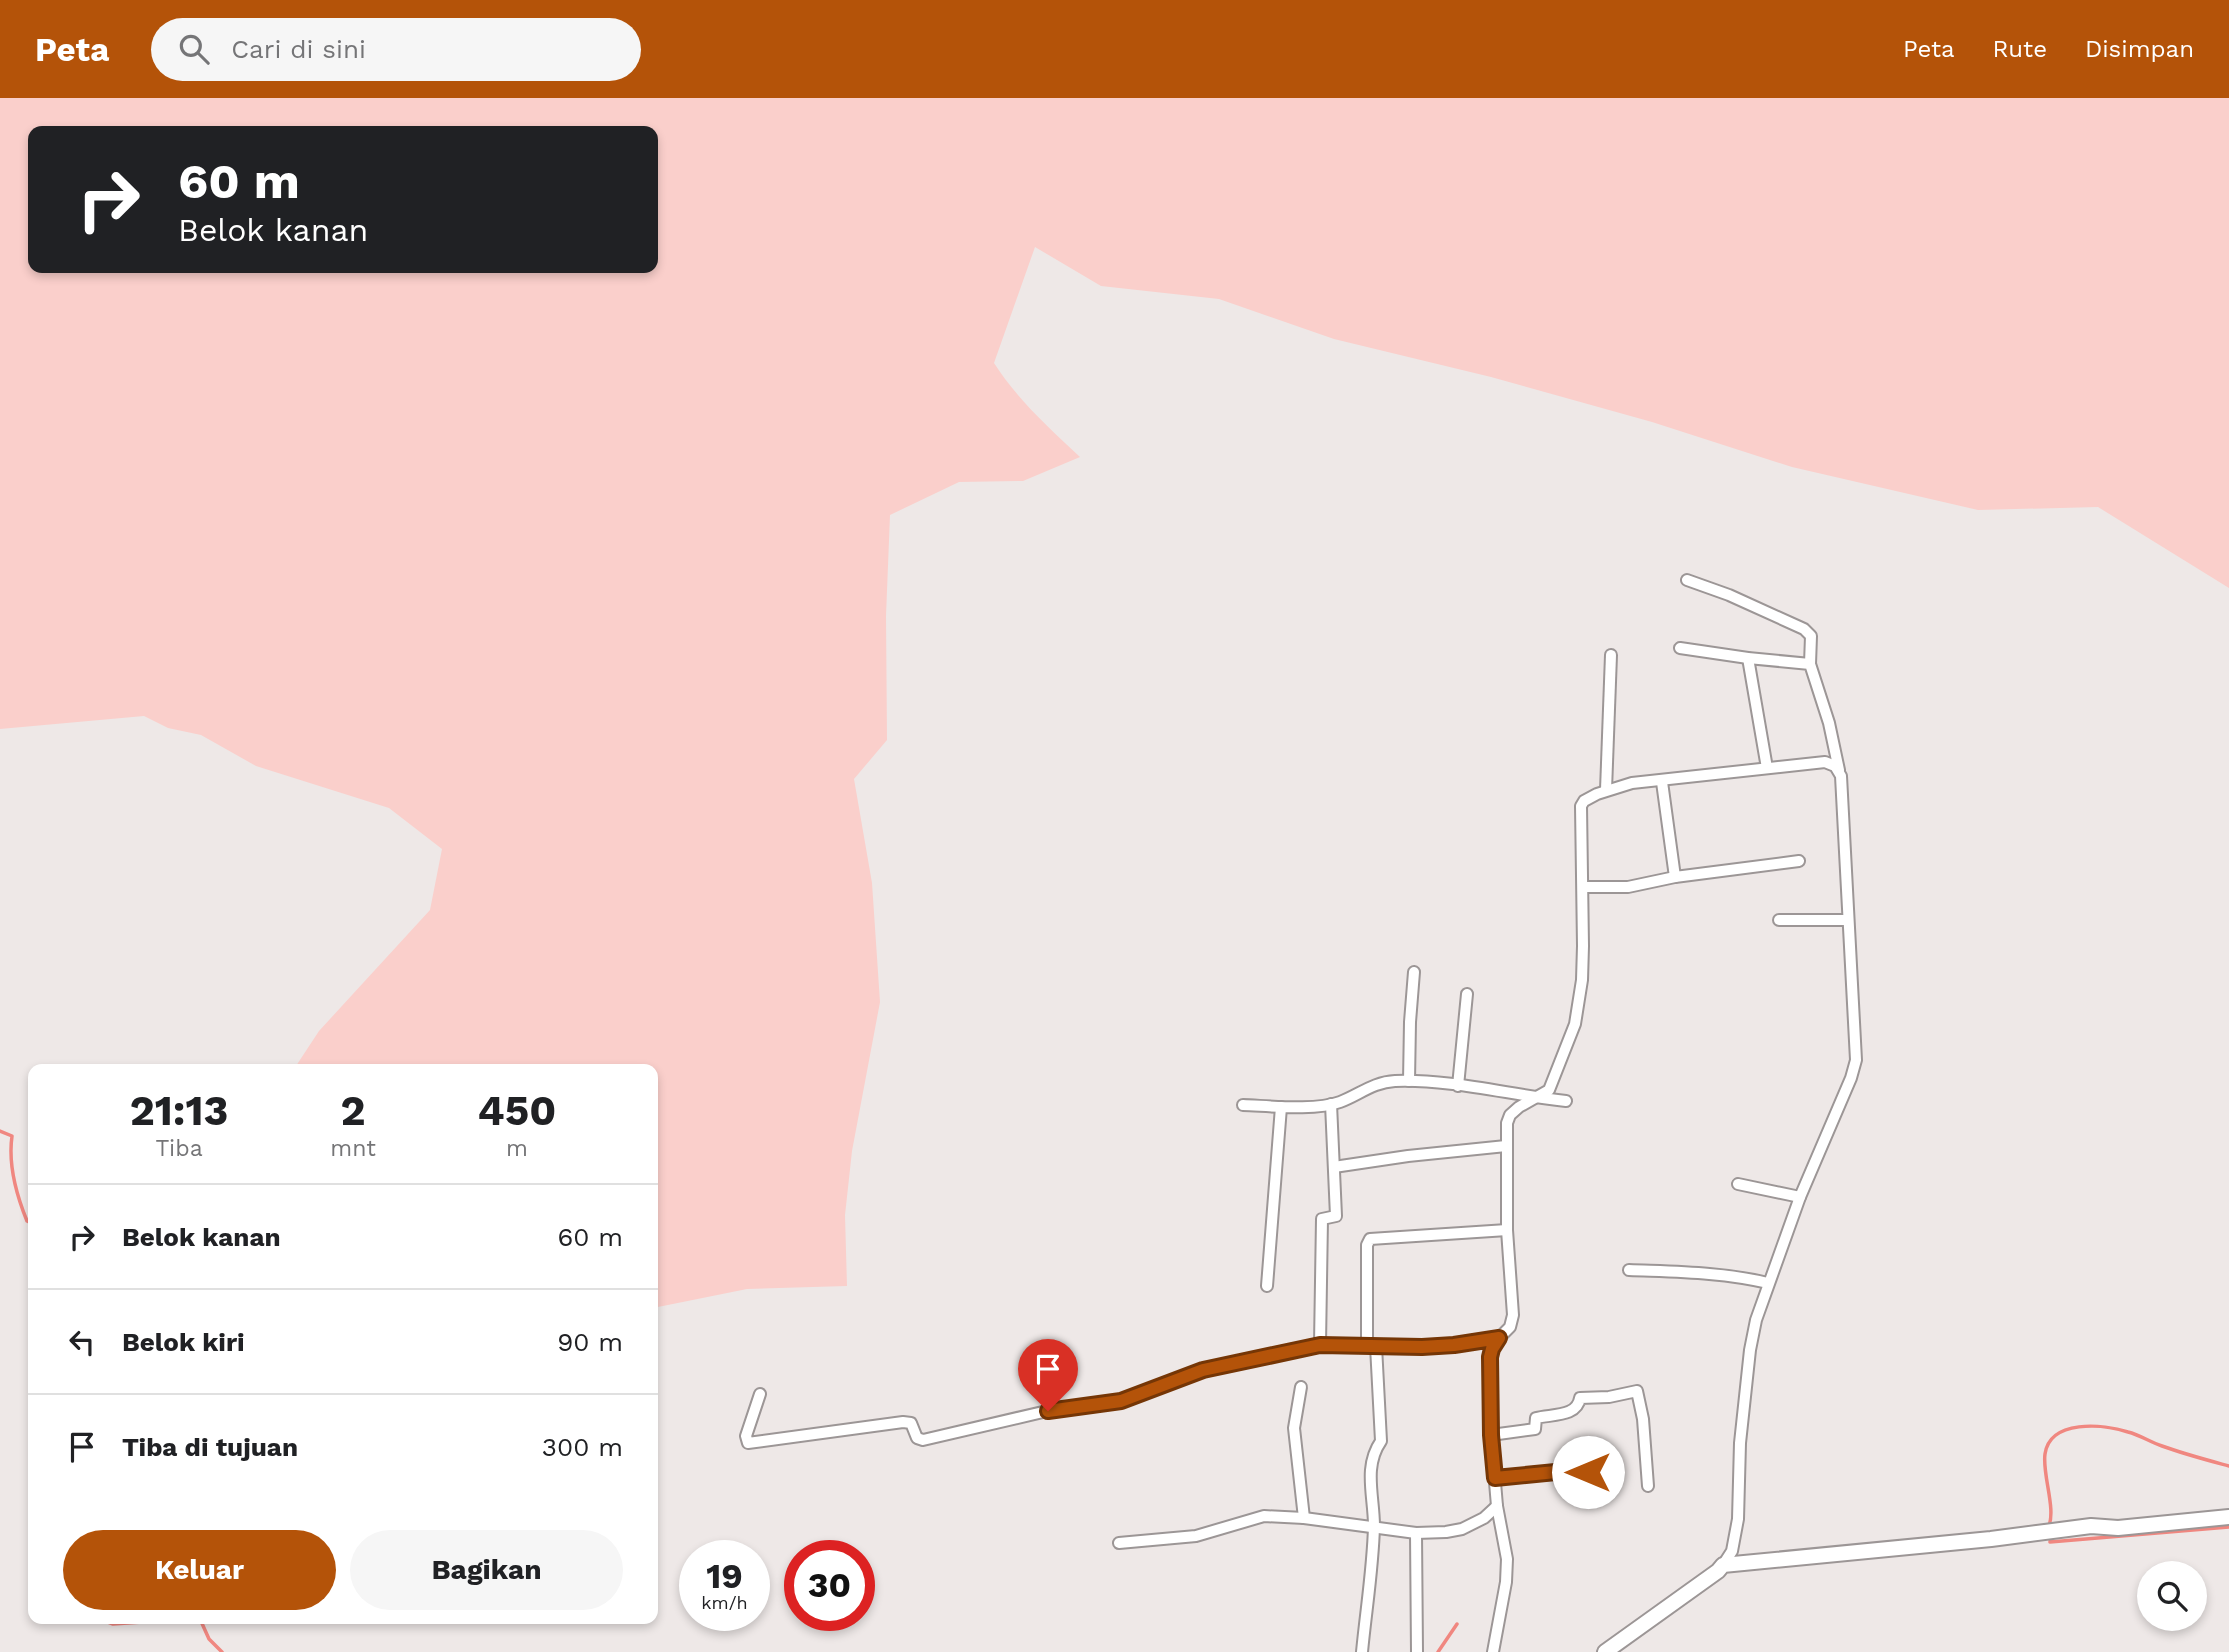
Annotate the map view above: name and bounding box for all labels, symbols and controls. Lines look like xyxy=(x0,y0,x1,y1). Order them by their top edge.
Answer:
search box xyxy=(151,18,641,81)
text: Peta xyxy=(35,30,109,69)
icon: search xyxy=(175,30,213,68)
text: Cari di sini xyxy=(231,34,366,64)
text: Peta xyxy=(1903,35,1955,63)
text: Rute xyxy=(1993,35,2047,63)
text: Disimpan xyxy=(2085,35,2194,63)
text: 60 m xyxy=(178,152,300,210)
icon: right xyxy=(63,154,154,245)
text: Belok kanan xyxy=(178,211,368,249)
text: 21:13 xyxy=(130,1086,229,1135)
text: 2 xyxy=(341,1086,366,1135)
text: 450 xyxy=(478,1086,556,1135)
text: Tiba xyxy=(156,1135,203,1162)
text: mnt xyxy=(330,1135,376,1162)
text: m xyxy=(506,1135,528,1162)
icon: right xyxy=(63,1218,101,1256)
text: Belok kanan xyxy=(122,1222,281,1252)
text: 60 m xyxy=(557,1222,623,1252)
icon: left xyxy=(63,1323,101,1361)
text: Belok kiri xyxy=(122,1327,245,1357)
text: 90 m xyxy=(557,1327,623,1357)
pin xyxy=(1018,1339,1078,1411)
icon: arrive xyxy=(1029,1350,1067,1388)
icon: arrive xyxy=(63,1428,101,1466)
text: Tiba di tujuan xyxy=(122,1432,298,1462)
text: 300 m xyxy=(542,1432,623,1462)
position arrow xyxy=(1551,1435,1625,1509)
button: Keluar xyxy=(63,1530,336,1610)
button: Bagikan xyxy=(350,1530,623,1610)
speed limit sign: 30 xyxy=(784,1540,875,1631)
text: 19 xyxy=(706,1555,743,1597)
map controls xyxy=(2137,1561,2207,1631)
button: search xyxy=(2137,1561,2207,1631)
text: km/h xyxy=(701,1592,748,1613)

